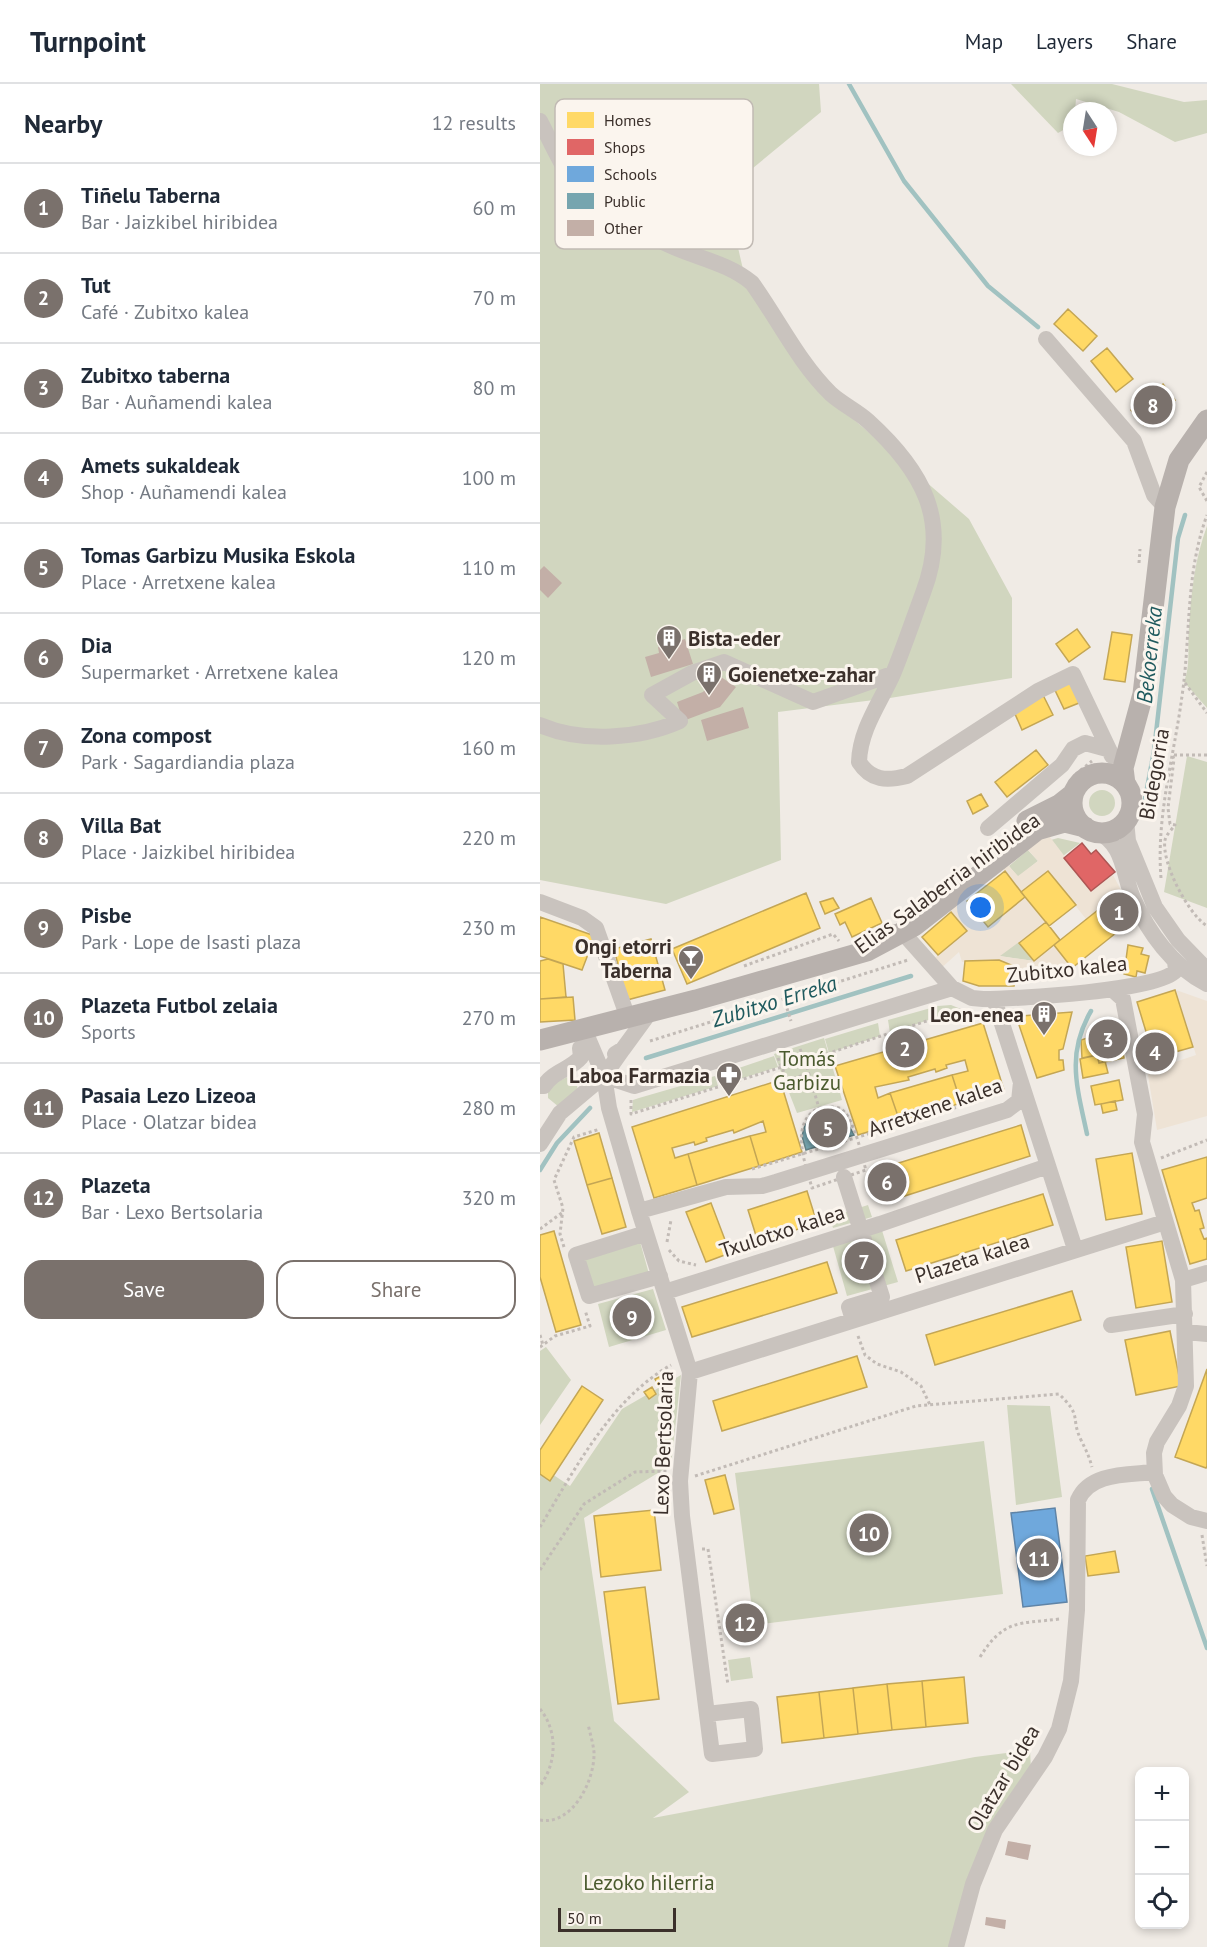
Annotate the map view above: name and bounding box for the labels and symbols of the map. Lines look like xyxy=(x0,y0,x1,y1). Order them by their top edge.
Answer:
legend xyxy=(555,99,753,249)
north arrow xyxy=(1063,102,1117,156)
text: Homes xyxy=(604,110,651,130)
text: Shops xyxy=(604,137,645,157)
text: Schools xyxy=(604,164,657,184)
text: Public xyxy=(604,191,646,211)
text: Other xyxy=(604,218,643,238)
pin: 8 xyxy=(1134,382,1172,428)
water label: Bekoerreka xyxy=(1130,605,1168,705)
building icon: Bista-eder xyxy=(654,623,684,661)
place label: Bista-eder xyxy=(688,625,781,652)
building icon: Goienetxe-zahar xyxy=(694,659,724,697)
place label: Goienetxe-zahar xyxy=(728,661,876,688)
street label: Bidegorria xyxy=(1133,726,1175,822)
street label: Elias Salaberria hiribidea xyxy=(849,806,1045,960)
pin: 1 xyxy=(1100,890,1138,934)
your location xyxy=(966,893,995,922)
place label: Ongi etorri Taberna xyxy=(575,933,672,984)
bar icon: Ongi etorri Taberna xyxy=(676,943,706,981)
street label: Zubitxo kalea xyxy=(1005,949,1129,989)
water label: Zubitxo Erreka xyxy=(707,969,840,1034)
building icon: Leon-enea xyxy=(1029,999,1059,1037)
place label: Leon-enea xyxy=(930,1001,1024,1028)
pin: 3 xyxy=(1088,1016,1128,1062)
pin: 2 xyxy=(886,1026,925,1070)
pin: 4 xyxy=(1136,1030,1174,1074)
park label: Tomás Garbizu xyxy=(773,1045,841,1096)
pharmacy icon: Laboa Farmazia xyxy=(714,1060,744,1098)
place label: Laboa Farmazia xyxy=(569,1062,710,1089)
street label: Arretxene kalea xyxy=(864,1071,1006,1143)
pin: 5 xyxy=(808,1106,848,1150)
pin: 6 xyxy=(868,1160,906,1204)
street label: Txulotxo kalea xyxy=(716,1198,848,1264)
street label: Plazeta kalea xyxy=(911,1227,1033,1289)
pin: 7 xyxy=(844,1238,884,1284)
pin: 9 xyxy=(612,1294,652,1340)
street label: Lexo Bertsolaria xyxy=(647,1370,679,1516)
pin: 10 xyxy=(850,1510,888,1556)
pin: 11 xyxy=(1020,1536,1058,1580)
pin: 12 xyxy=(726,1600,764,1646)
street label: Olatzar bidea xyxy=(961,1720,1045,1836)
park label: Lezoko hilerria xyxy=(583,1869,715,1896)
scale bar xyxy=(558,1905,676,1932)

